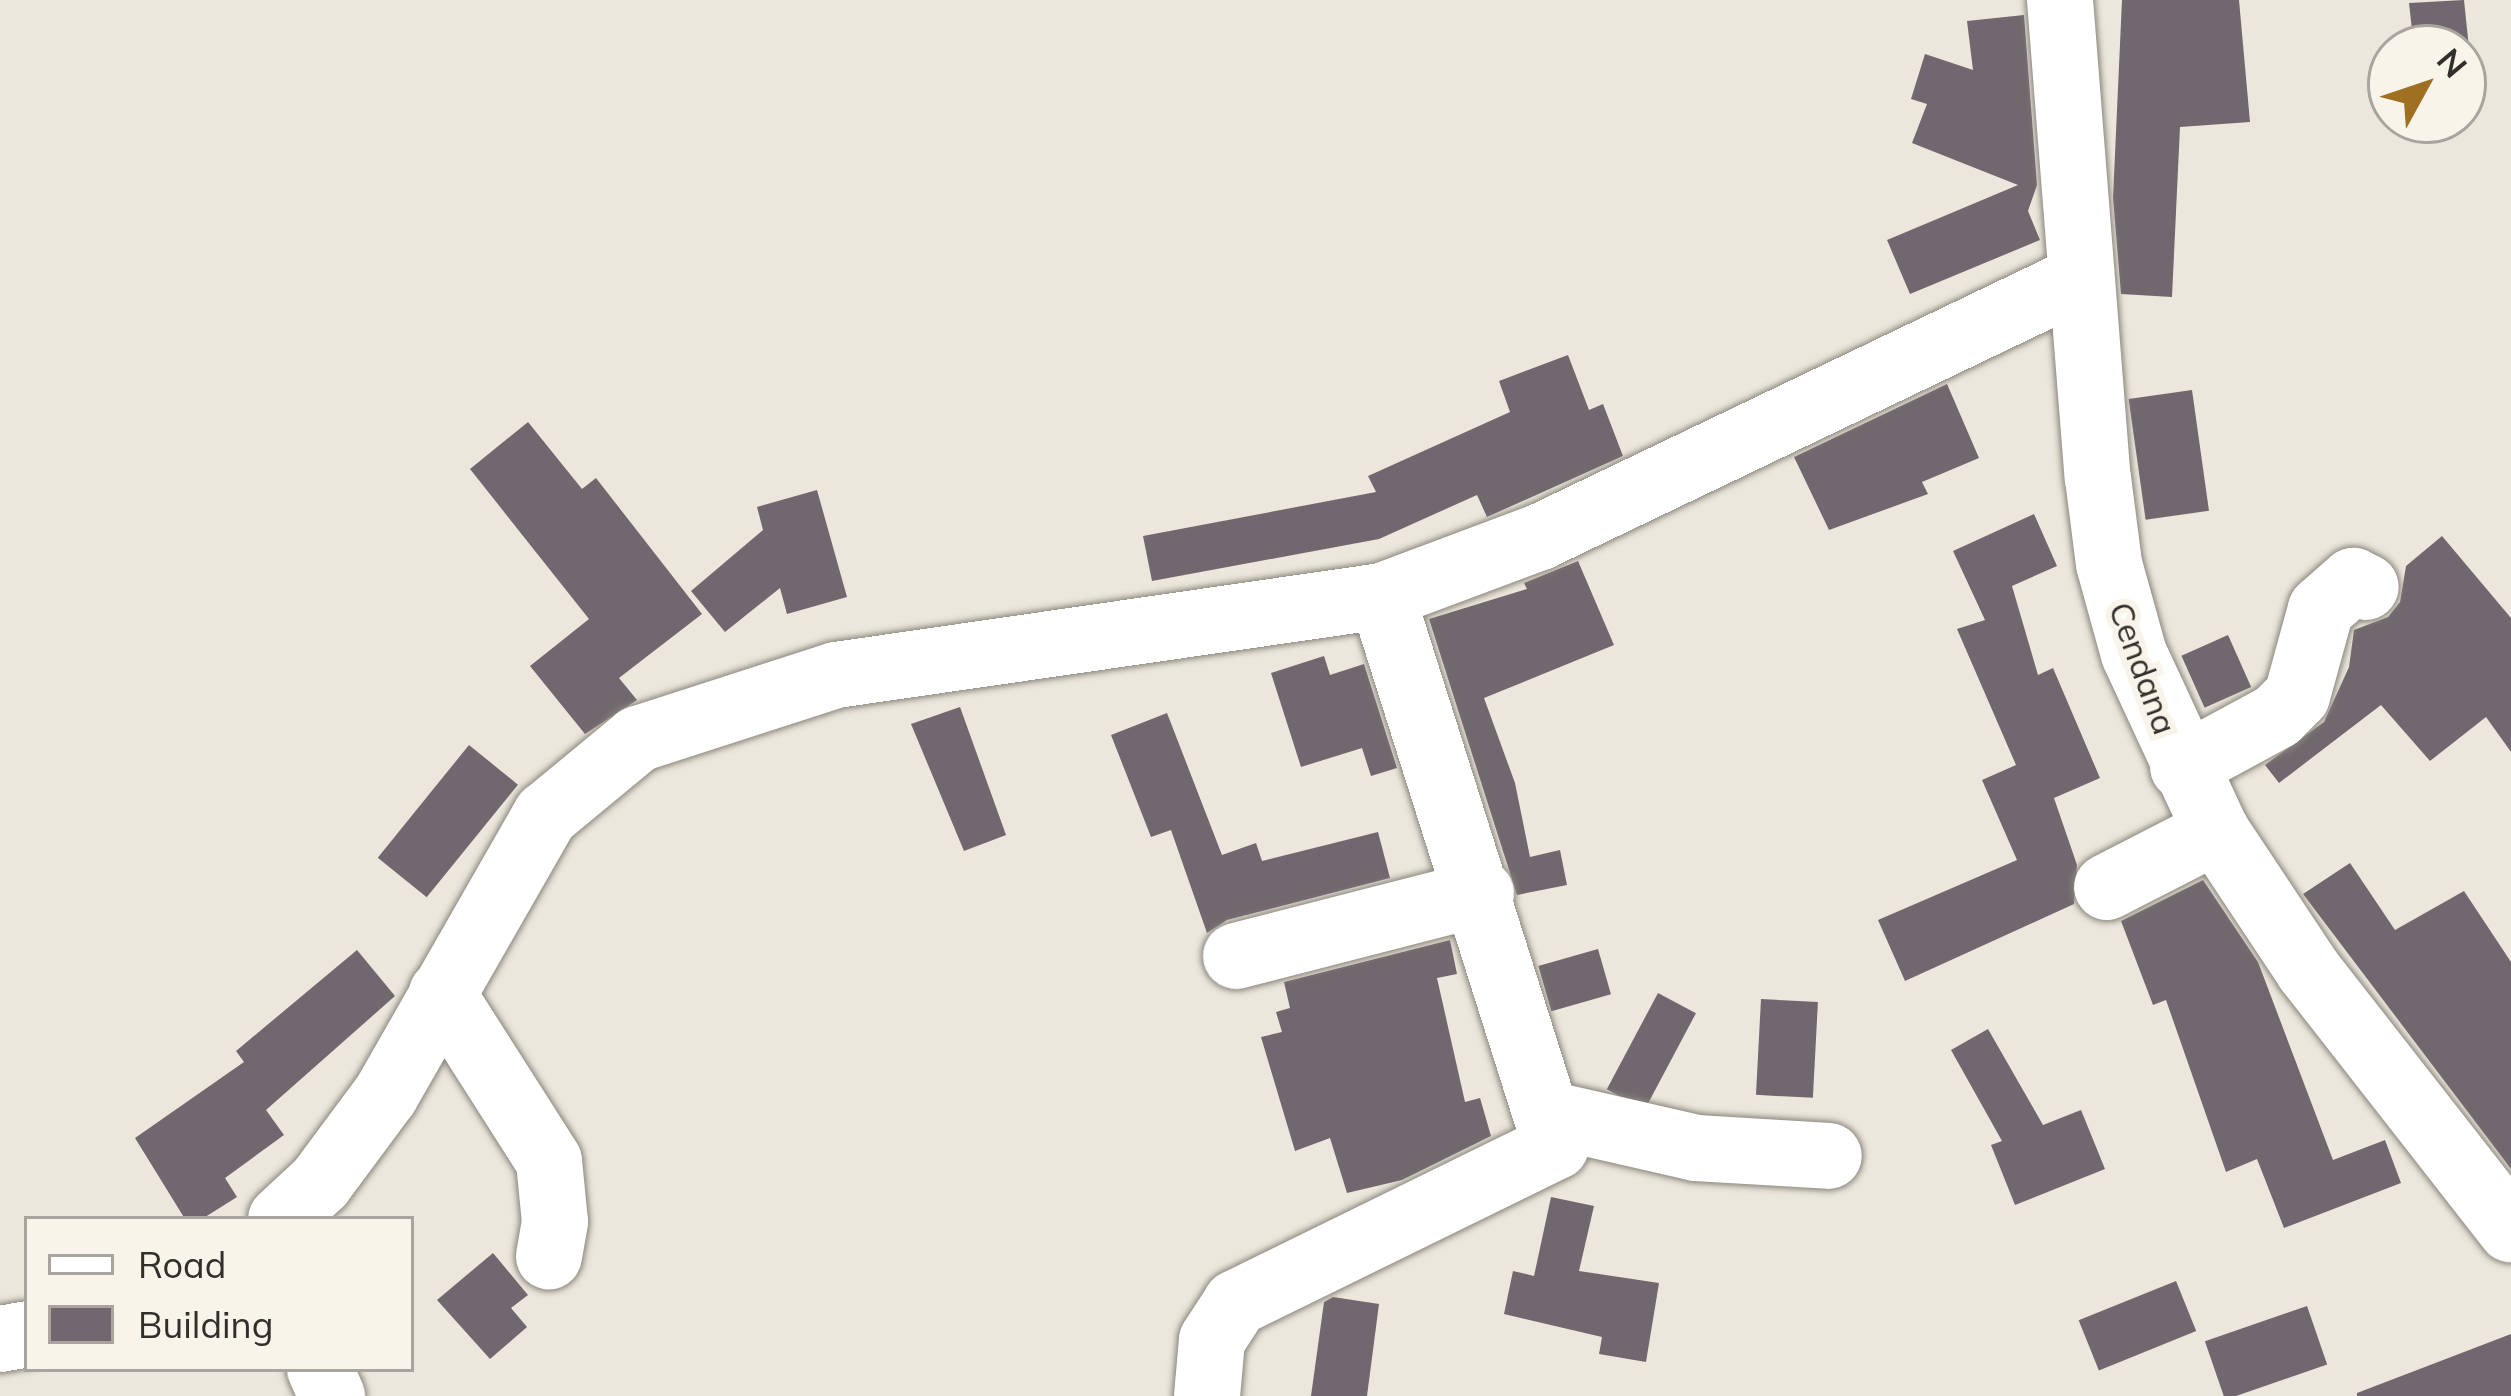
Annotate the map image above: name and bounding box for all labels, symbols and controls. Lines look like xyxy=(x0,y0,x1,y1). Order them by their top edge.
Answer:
north arrow xyxy=(2367,24,2487,144)
text: N xyxy=(2429,40,2476,85)
street label: Cendana xyxy=(2101,597,2185,739)
legend xyxy=(24,1216,414,1372)
text: Road xyxy=(138,1242,226,1287)
text: Building xyxy=(138,1302,273,1347)

